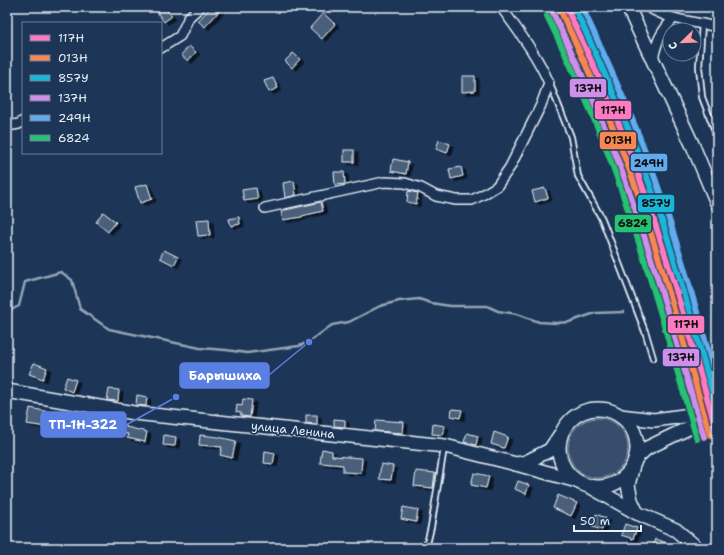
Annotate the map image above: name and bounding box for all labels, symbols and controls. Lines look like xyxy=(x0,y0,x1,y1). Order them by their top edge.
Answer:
legend xyxy=(22,22,162,154)
north arrow xyxy=(662,22,702,62)
text: 117Н xyxy=(58,30,84,46)
text: С xyxy=(665,39,681,52)
text: 013Н xyxy=(58,50,88,66)
text: 857У xyxy=(58,70,89,86)
line badge: 137Н xyxy=(569,78,607,98)
text: 137Н xyxy=(574,81,602,96)
text: 137Н xyxy=(58,90,87,106)
line badge: 117Н xyxy=(594,100,632,120)
text: 117Н xyxy=(600,103,626,118)
text: 249Н xyxy=(58,110,91,126)
text: 6824 xyxy=(58,130,90,146)
line badge: 013Н xyxy=(599,131,637,150)
text: 013Н xyxy=(604,133,632,148)
line badge: 249Н xyxy=(630,153,668,172)
text: 249Н xyxy=(634,156,664,171)
line badge: 857У xyxy=(637,194,675,213)
text: 857У xyxy=(641,196,671,211)
line badge: 6824 xyxy=(614,214,652,233)
text: 6824 xyxy=(618,216,648,231)
line badge: 117Н xyxy=(667,315,705,334)
text: 117Н xyxy=(673,317,699,332)
line badge: 137Н xyxy=(662,348,700,367)
text: 137Н xyxy=(667,350,695,365)
callout: Барышиха xyxy=(180,363,269,388)
text: Барышиха xyxy=(189,367,262,384)
callout: ТП-1Н-322 xyxy=(41,412,126,437)
text: ТП-1Н-322 xyxy=(49,416,117,433)
street label: улица Ленина xyxy=(250,418,336,442)
scale bar xyxy=(574,507,641,533)
text: 50 m xyxy=(580,513,610,529)

